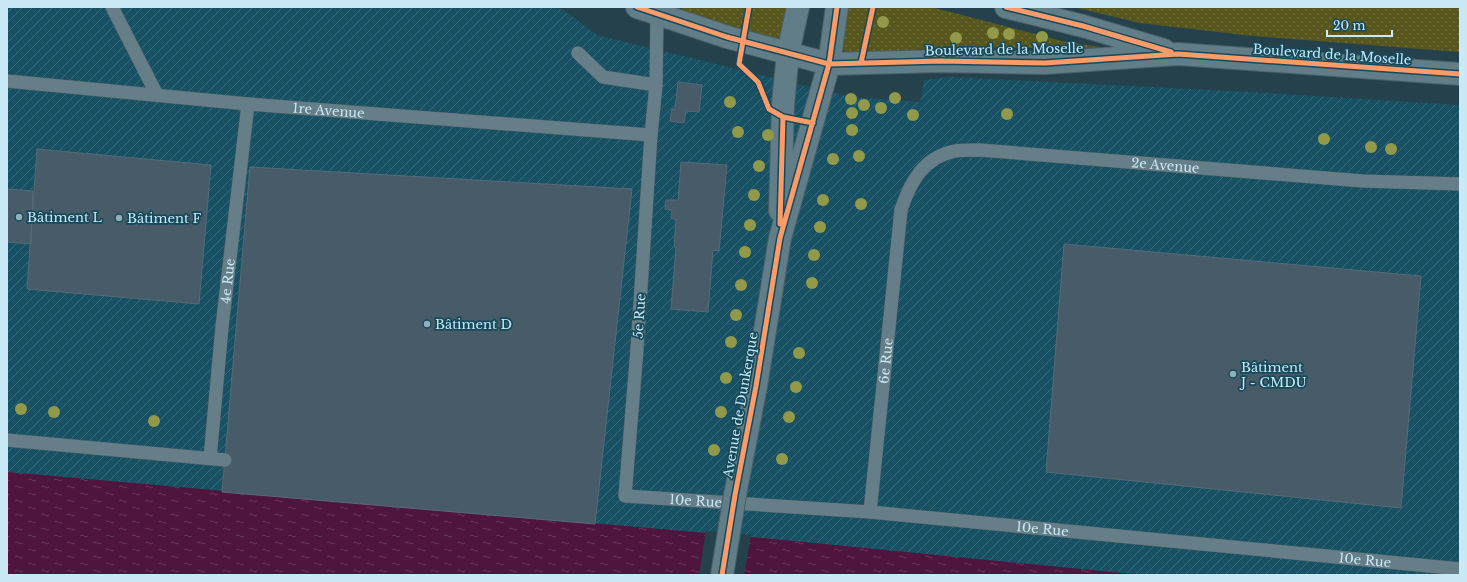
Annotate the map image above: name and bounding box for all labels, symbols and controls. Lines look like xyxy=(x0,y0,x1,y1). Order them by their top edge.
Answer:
scale bar xyxy=(1327,12,1392,38)
text: 20 m xyxy=(1333,18,1365,33)
street label: Boulevard de la Moselle xyxy=(924,40,1084,59)
street label: Boulevard de la Moselle xyxy=(1252,40,1412,69)
street label: 1re Avenue xyxy=(292,99,365,122)
street label: 2e Avenue xyxy=(1131,154,1200,177)
place label: Bâtiment L xyxy=(27,209,103,226)
place label: Bâtiment F xyxy=(127,210,202,227)
marker: Bâtiment L xyxy=(14,212,24,222)
marker: Bâtiment F xyxy=(114,213,124,223)
street label: 4e Rue xyxy=(217,257,239,304)
street label: 5e Rue xyxy=(629,293,650,339)
place label: Bâtiment D xyxy=(435,316,512,333)
marker: Bâtiment D xyxy=(422,319,432,329)
street label: Avenue de Dunkerque xyxy=(719,331,762,480)
street label: 6e Rue xyxy=(875,337,897,385)
place label: Bâtiment J - CMDU xyxy=(1239,359,1307,391)
marker: Bâtiment J - CMDU xyxy=(1228,369,1238,379)
street label: 10e Rue xyxy=(669,491,722,511)
street label: 10e Rue xyxy=(1015,518,1069,540)
street label: 10e Rue xyxy=(1338,549,1392,571)

